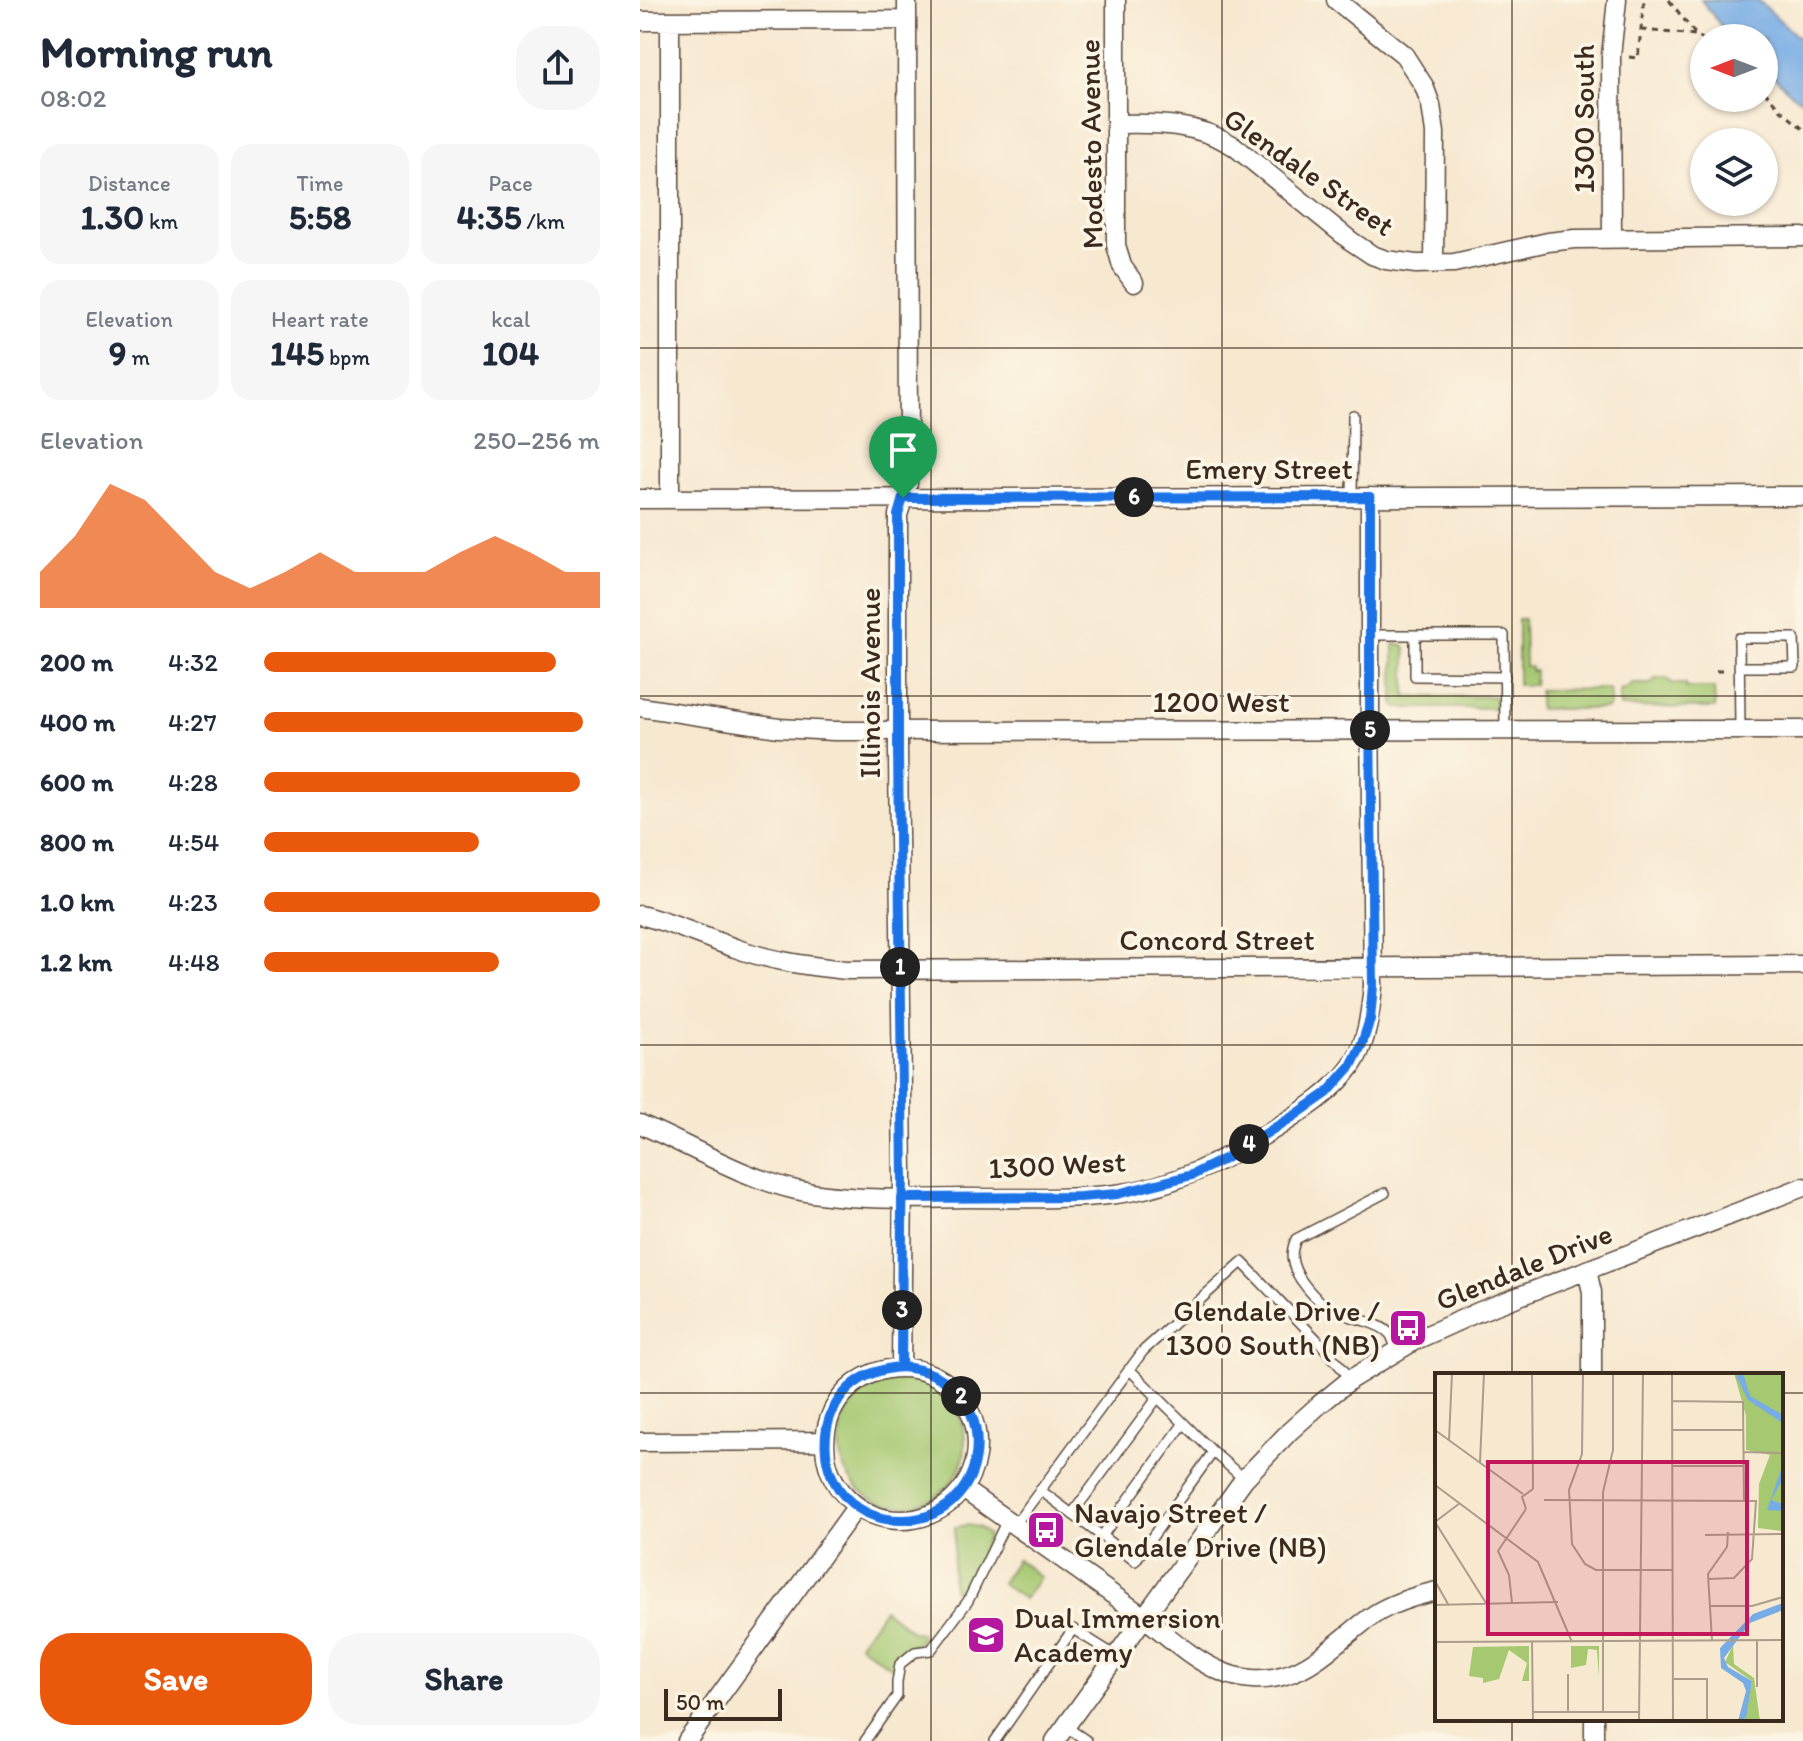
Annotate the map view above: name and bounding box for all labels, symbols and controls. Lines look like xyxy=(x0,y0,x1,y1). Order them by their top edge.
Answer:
north arrow xyxy=(1690,24,1778,112)
map controls xyxy=(1690,24,1778,216)
text: Morning run xyxy=(40,25,273,78)
button: share xyxy=(516,26,600,110)
street label: Modesto Avenue xyxy=(1070,39,1111,249)
street label: 1300 South xyxy=(1565,44,1602,194)
text: 08:02 xyxy=(40,82,106,114)
street label: Glendale Street xyxy=(1217,99,1402,244)
button: layers xyxy=(1690,128,1778,216)
text: Distance xyxy=(88,170,171,197)
text: Time xyxy=(297,170,343,197)
text: Pace xyxy=(489,170,533,197)
text: 1.30 xyxy=(80,197,144,238)
text: 5:58 xyxy=(289,197,351,238)
text: 4:35 xyxy=(456,197,522,238)
text: km xyxy=(144,208,178,235)
text: /km xyxy=(522,208,565,235)
text: Elevation xyxy=(86,306,173,333)
text: Heart rate xyxy=(271,306,369,333)
text: kcal xyxy=(491,306,530,333)
text: 9 xyxy=(109,333,127,374)
text: 145 xyxy=(270,333,324,374)
text: 104 xyxy=(482,333,539,374)
text: m xyxy=(127,344,150,371)
text: bpm xyxy=(324,344,370,371)
pin xyxy=(869,416,937,498)
text: Elevation xyxy=(40,424,143,456)
text: 250–256 m xyxy=(473,424,600,456)
icon: arrive xyxy=(881,428,925,472)
street label: Emery Street xyxy=(1185,450,1353,487)
pin: 6 xyxy=(1114,477,1154,517)
text: 6 xyxy=(1128,483,1140,510)
street label: Illinois Avenue xyxy=(851,587,888,779)
text: 200 m xyxy=(40,646,113,678)
text: 4:32 xyxy=(168,646,218,678)
street label: 1200 West xyxy=(1153,683,1289,720)
text: 400 m xyxy=(40,706,115,738)
text: 4:27 xyxy=(168,706,217,738)
pin: 5 xyxy=(1350,710,1390,750)
text: 5 xyxy=(1364,716,1376,743)
text: 600 m xyxy=(40,766,114,798)
text: 4:28 xyxy=(168,766,218,798)
text: 800 m xyxy=(40,826,114,858)
text: 4:54 xyxy=(168,826,219,858)
text: 1.0 km xyxy=(40,886,115,918)
text: 4:23 xyxy=(168,886,218,918)
street label: Concord Street xyxy=(1119,921,1315,958)
text: 1.2 km xyxy=(40,946,112,978)
text: 4:48 xyxy=(168,946,220,978)
pin: 1 xyxy=(880,947,920,987)
text: 1 xyxy=(895,953,905,980)
pin: 4 xyxy=(1229,1124,1269,1164)
text: 4 xyxy=(1242,1130,1256,1157)
street label: 1300 West xyxy=(987,1142,1127,1187)
street label: Glendale Drive xyxy=(1430,1214,1618,1319)
pin: 3 xyxy=(882,1290,922,1330)
place label: Glendale Drive / 1300 South (NB) xyxy=(1165,1292,1380,1363)
text: 3 xyxy=(896,1296,908,1323)
bus stop icon: Glendale Drive / 1300 South (NB) xyxy=(1387,1307,1429,1349)
inset map xyxy=(1435,1373,1783,1721)
pin: 2 xyxy=(941,1376,981,1416)
text: 2 xyxy=(955,1382,967,1409)
place label: Navajo Street / Glendale Drive (NB) xyxy=(1074,1494,1327,1565)
bus stop icon: Navajo Street / Glendale Drive (NB) xyxy=(1025,1509,1067,1551)
place label: Dual Immersion Academy xyxy=(1014,1599,1221,1670)
school or university icon: Dual Immersion Academy xyxy=(965,1614,1007,1656)
button: Save xyxy=(40,1633,312,1725)
button: Share xyxy=(328,1633,600,1725)
scale bar xyxy=(664,1685,782,1721)
text: 50 m xyxy=(676,1689,725,1716)

